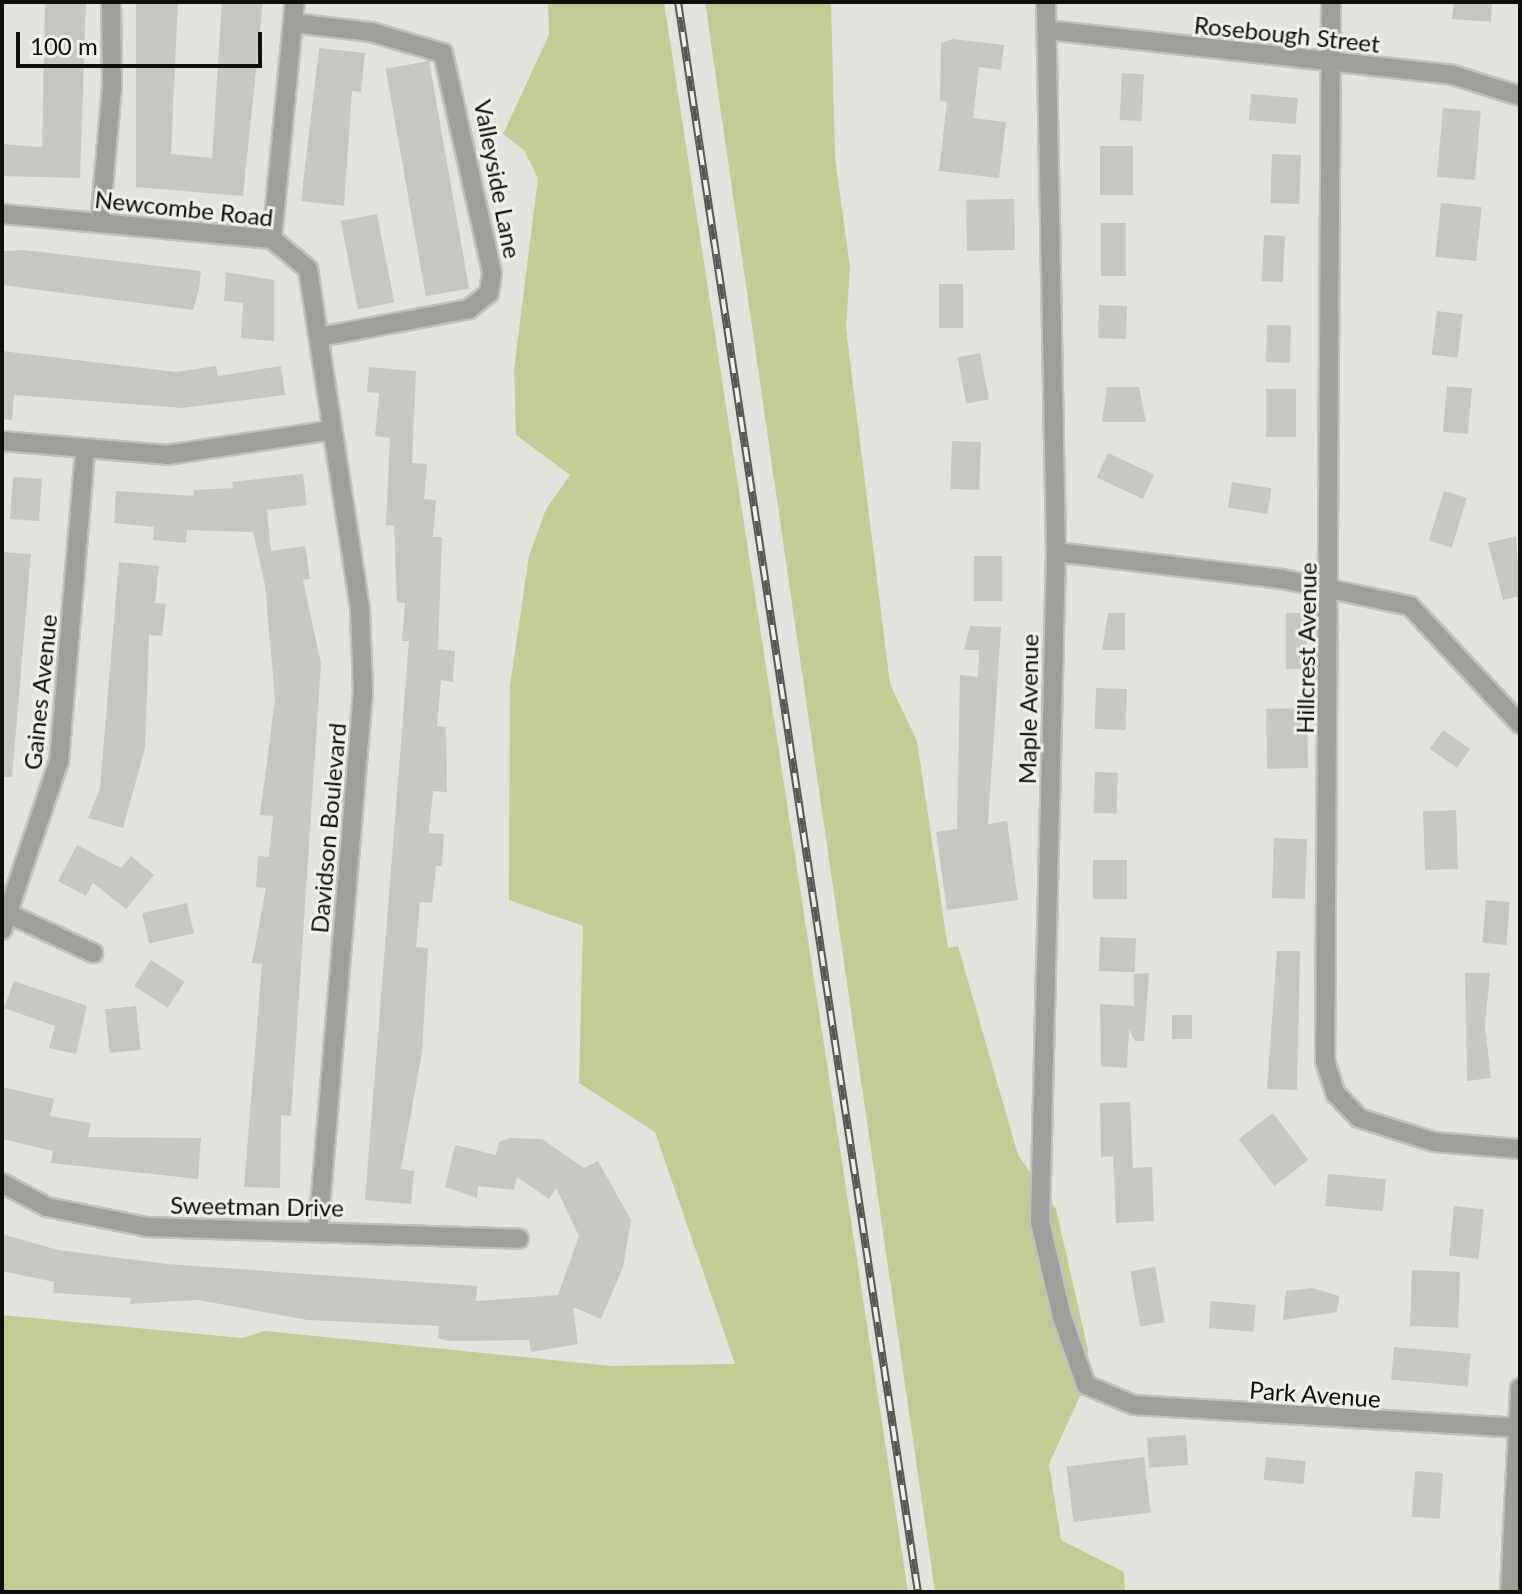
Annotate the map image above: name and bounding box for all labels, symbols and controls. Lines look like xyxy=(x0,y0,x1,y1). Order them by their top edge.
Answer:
street label: Rosebough Street xyxy=(1193,10,1381,58)
scale bar xyxy=(20,16,266,66)
text: 100 m xyxy=(30,31,98,60)
street label: Valleyside Lane xyxy=(469,97,527,261)
street label: Newcombe Road xyxy=(93,184,275,232)
street label: Hillcrest Avenue xyxy=(1290,562,1322,734)
street label: Gaines Avenue xyxy=(17,612,63,772)
street label: Maple Avenue xyxy=(1012,633,1044,785)
street label: Davidson Boulevard xyxy=(304,722,352,934)
street label: Sweetman Drive xyxy=(170,1190,344,1222)
street label: Park Avenue xyxy=(1248,1375,1382,1413)

